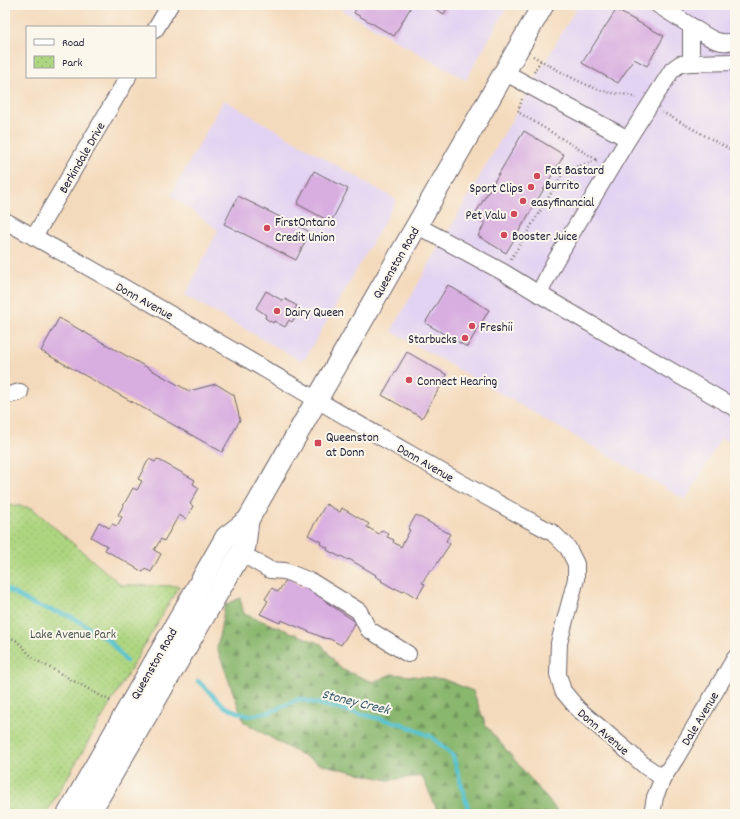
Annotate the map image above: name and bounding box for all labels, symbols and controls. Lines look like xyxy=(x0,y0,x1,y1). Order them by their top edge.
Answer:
legend xyxy=(26,26,156,78)
text: Road xyxy=(62,35,84,52)
text: Park xyxy=(62,55,83,72)
street label: Berkindale Drive xyxy=(55,119,111,197)
place label: Fat Bastard Burrito xyxy=(545,162,604,196)
marker: Fat Bastard Burrito xyxy=(532,171,542,181)
place label: Sport Clips xyxy=(470,180,523,199)
marker: Sport Clips xyxy=(526,182,536,192)
place label: easyfinancial xyxy=(531,194,594,213)
marker: easyfinancial xyxy=(518,196,528,206)
place label: Pet Valu xyxy=(466,207,506,226)
marker: Pet Valu xyxy=(509,209,519,219)
place label: FirstOntario Credit Union xyxy=(275,214,336,248)
marker: FirstOntario Credit Union xyxy=(262,223,272,233)
street label: Queenston Road xyxy=(369,224,425,303)
place label: Booster Juice xyxy=(512,228,577,247)
marker: Booster Juice xyxy=(499,230,509,240)
street label: Donn Avenue xyxy=(112,279,176,326)
place label: Dairy Queen xyxy=(285,304,344,323)
marker: Dairy Queen xyxy=(272,306,282,316)
place label: Freshii xyxy=(480,319,513,338)
marker: Freshii xyxy=(467,321,477,331)
place label: Starbucks xyxy=(408,331,457,350)
marker: Starbucks xyxy=(460,333,470,343)
place label: Connect Hearing xyxy=(417,373,498,392)
marker: Connect Hearing xyxy=(404,375,414,385)
place label: Queenston at Donn xyxy=(326,429,379,463)
marker: Queenston at Donn xyxy=(313,438,323,448)
street label: Donn Avenue xyxy=(393,440,457,488)
street label: Queenston Road xyxy=(127,625,183,704)
park label: Lake Avenue Park xyxy=(30,626,116,645)
water label: Stoney Creek xyxy=(320,685,393,721)
street label: Dale Avenue xyxy=(678,688,725,750)
street label: Donn Avenue xyxy=(572,705,633,761)

